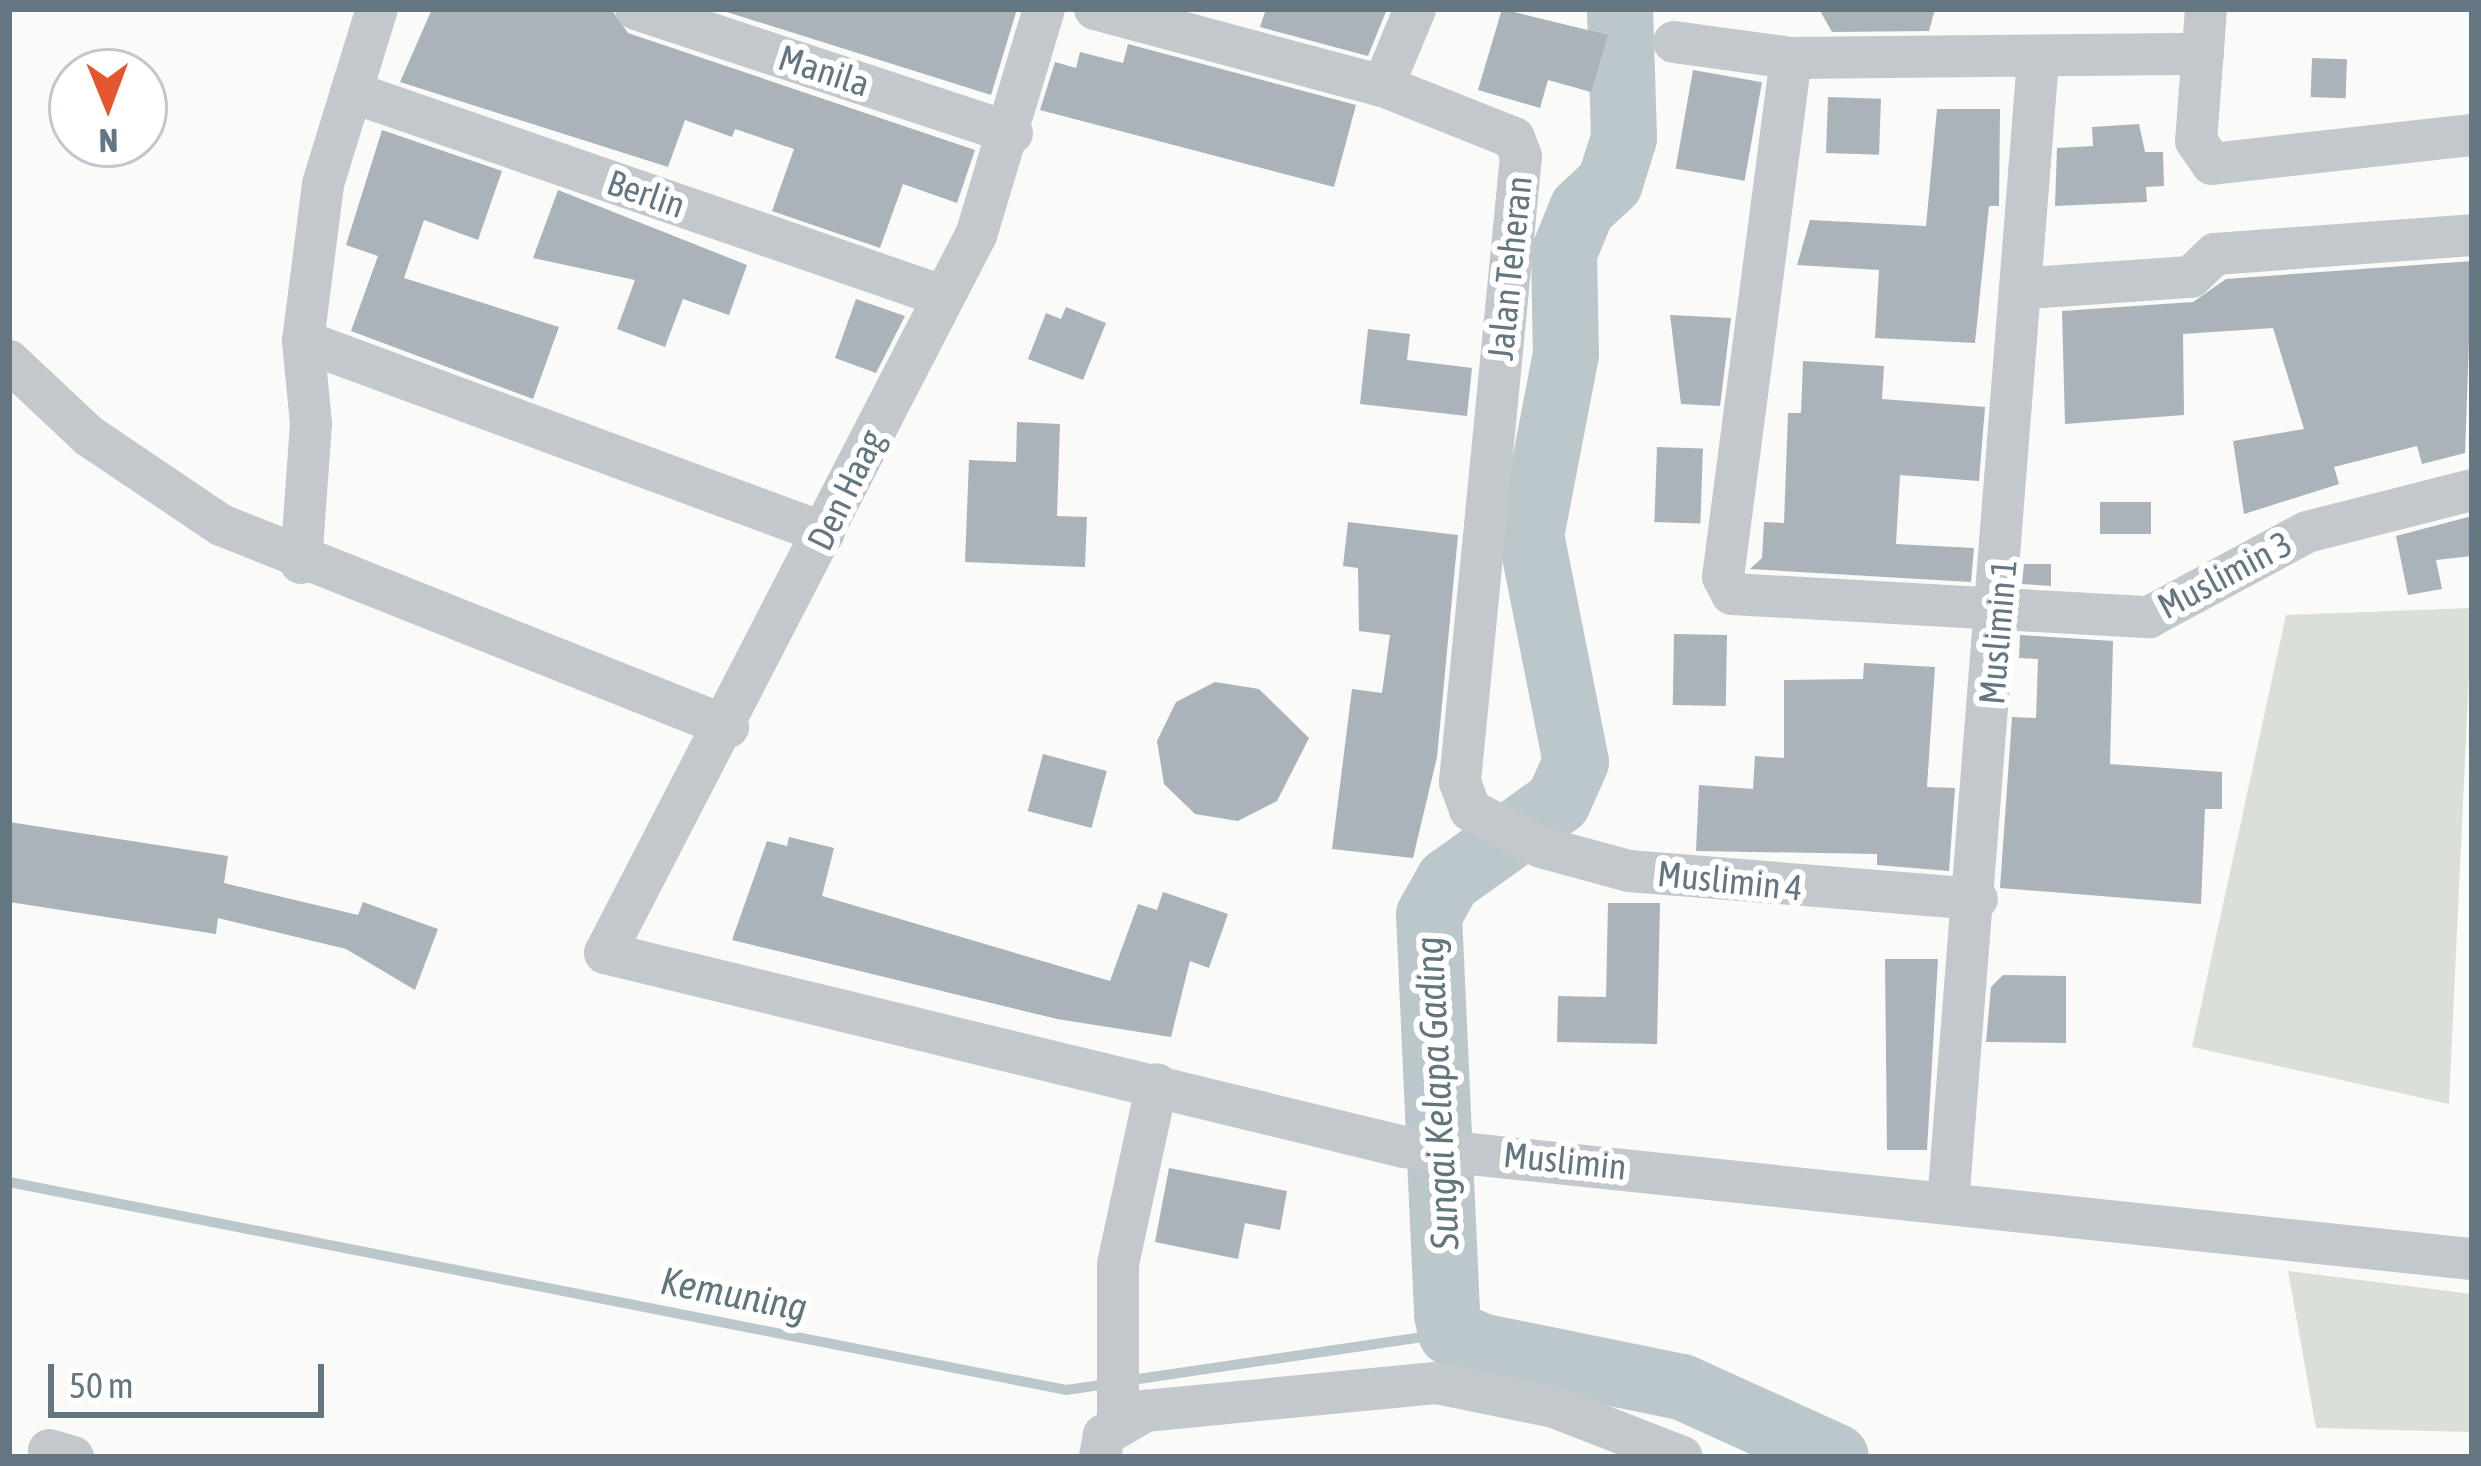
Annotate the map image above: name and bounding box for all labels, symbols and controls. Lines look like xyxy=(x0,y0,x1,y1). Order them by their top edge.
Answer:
street label: Manila xyxy=(773,36,875,106)
north arrow xyxy=(48,48,168,168)
text: N xyxy=(99,122,119,160)
street label: Berlin xyxy=(601,161,691,227)
street label: Jalan Teheran xyxy=(1479,174,1541,362)
street label: Den Haag xyxy=(798,423,894,557)
street label: Muslimin 3 xyxy=(2151,522,2299,628)
street label: Muslimin 1 xyxy=(1970,558,2026,706)
street label: Muslimin 4 xyxy=(1655,852,1805,910)
water label: Sungai Kelapa Gading xyxy=(1405,935,1469,1251)
street label: Muslimin xyxy=(1501,1133,1629,1189)
water label: Kemuning xyxy=(657,1257,811,1331)
scale bar xyxy=(54,1340,330,1414)
text: 50 m xyxy=(69,1364,134,1406)

